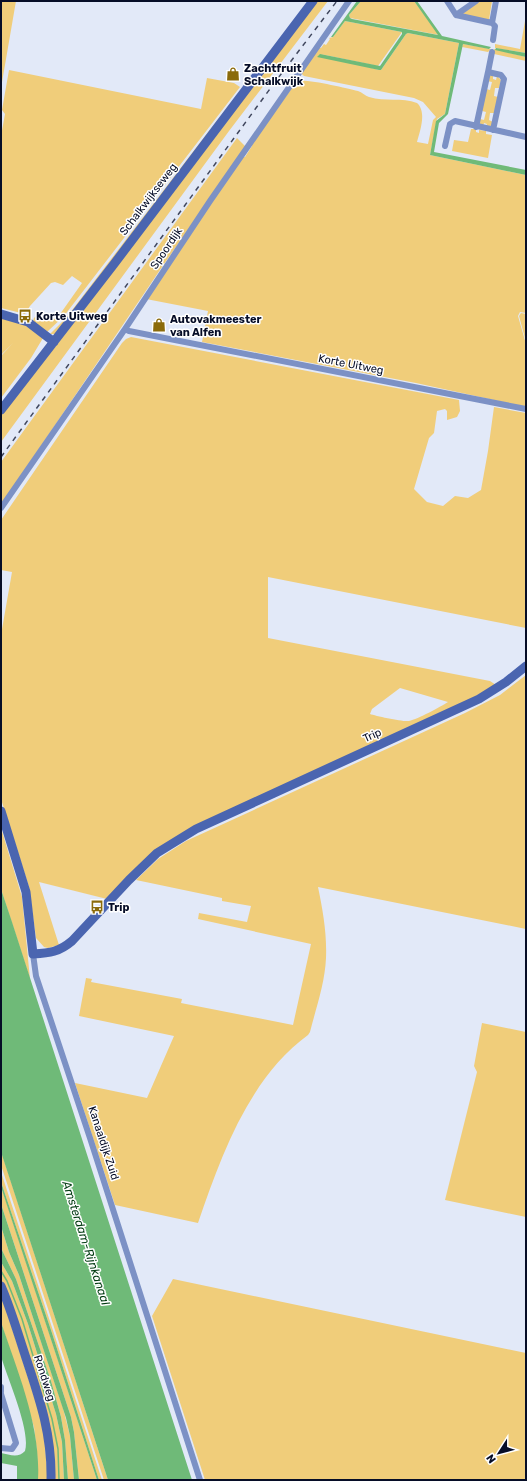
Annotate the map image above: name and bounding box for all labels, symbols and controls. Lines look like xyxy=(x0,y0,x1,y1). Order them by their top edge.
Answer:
place label: Zachtfruit Schalkwijk xyxy=(244,62,304,88)
shop icon: Zachtfruit Schalkwijk xyxy=(225,66,241,82)
street label: Schalkwijkseweg xyxy=(117,161,180,238)
street label: Spoordijk xyxy=(148,225,185,272)
bus stop icon: Korte Uitweg xyxy=(17,308,33,324)
place label: Korte Uitweg xyxy=(36,310,108,323)
place label: Autovakmeester van Alfen xyxy=(170,313,262,339)
shop icon: Autovakmeester van Alfen xyxy=(151,317,167,333)
street label: Korte Uitweg xyxy=(317,352,385,377)
street label: Trip xyxy=(361,726,384,745)
bus stop icon: Trip xyxy=(89,899,105,915)
place label: Trip xyxy=(108,901,129,914)
street label: Kanaaldijk Zuid xyxy=(86,1105,122,1182)
water label: Amsterdam-Rijnkanaal xyxy=(59,1178,113,1308)
street label: Rondweg xyxy=(31,1353,58,1403)
north arrow xyxy=(479,1433,519,1473)
text: N xyxy=(484,1451,499,1466)

